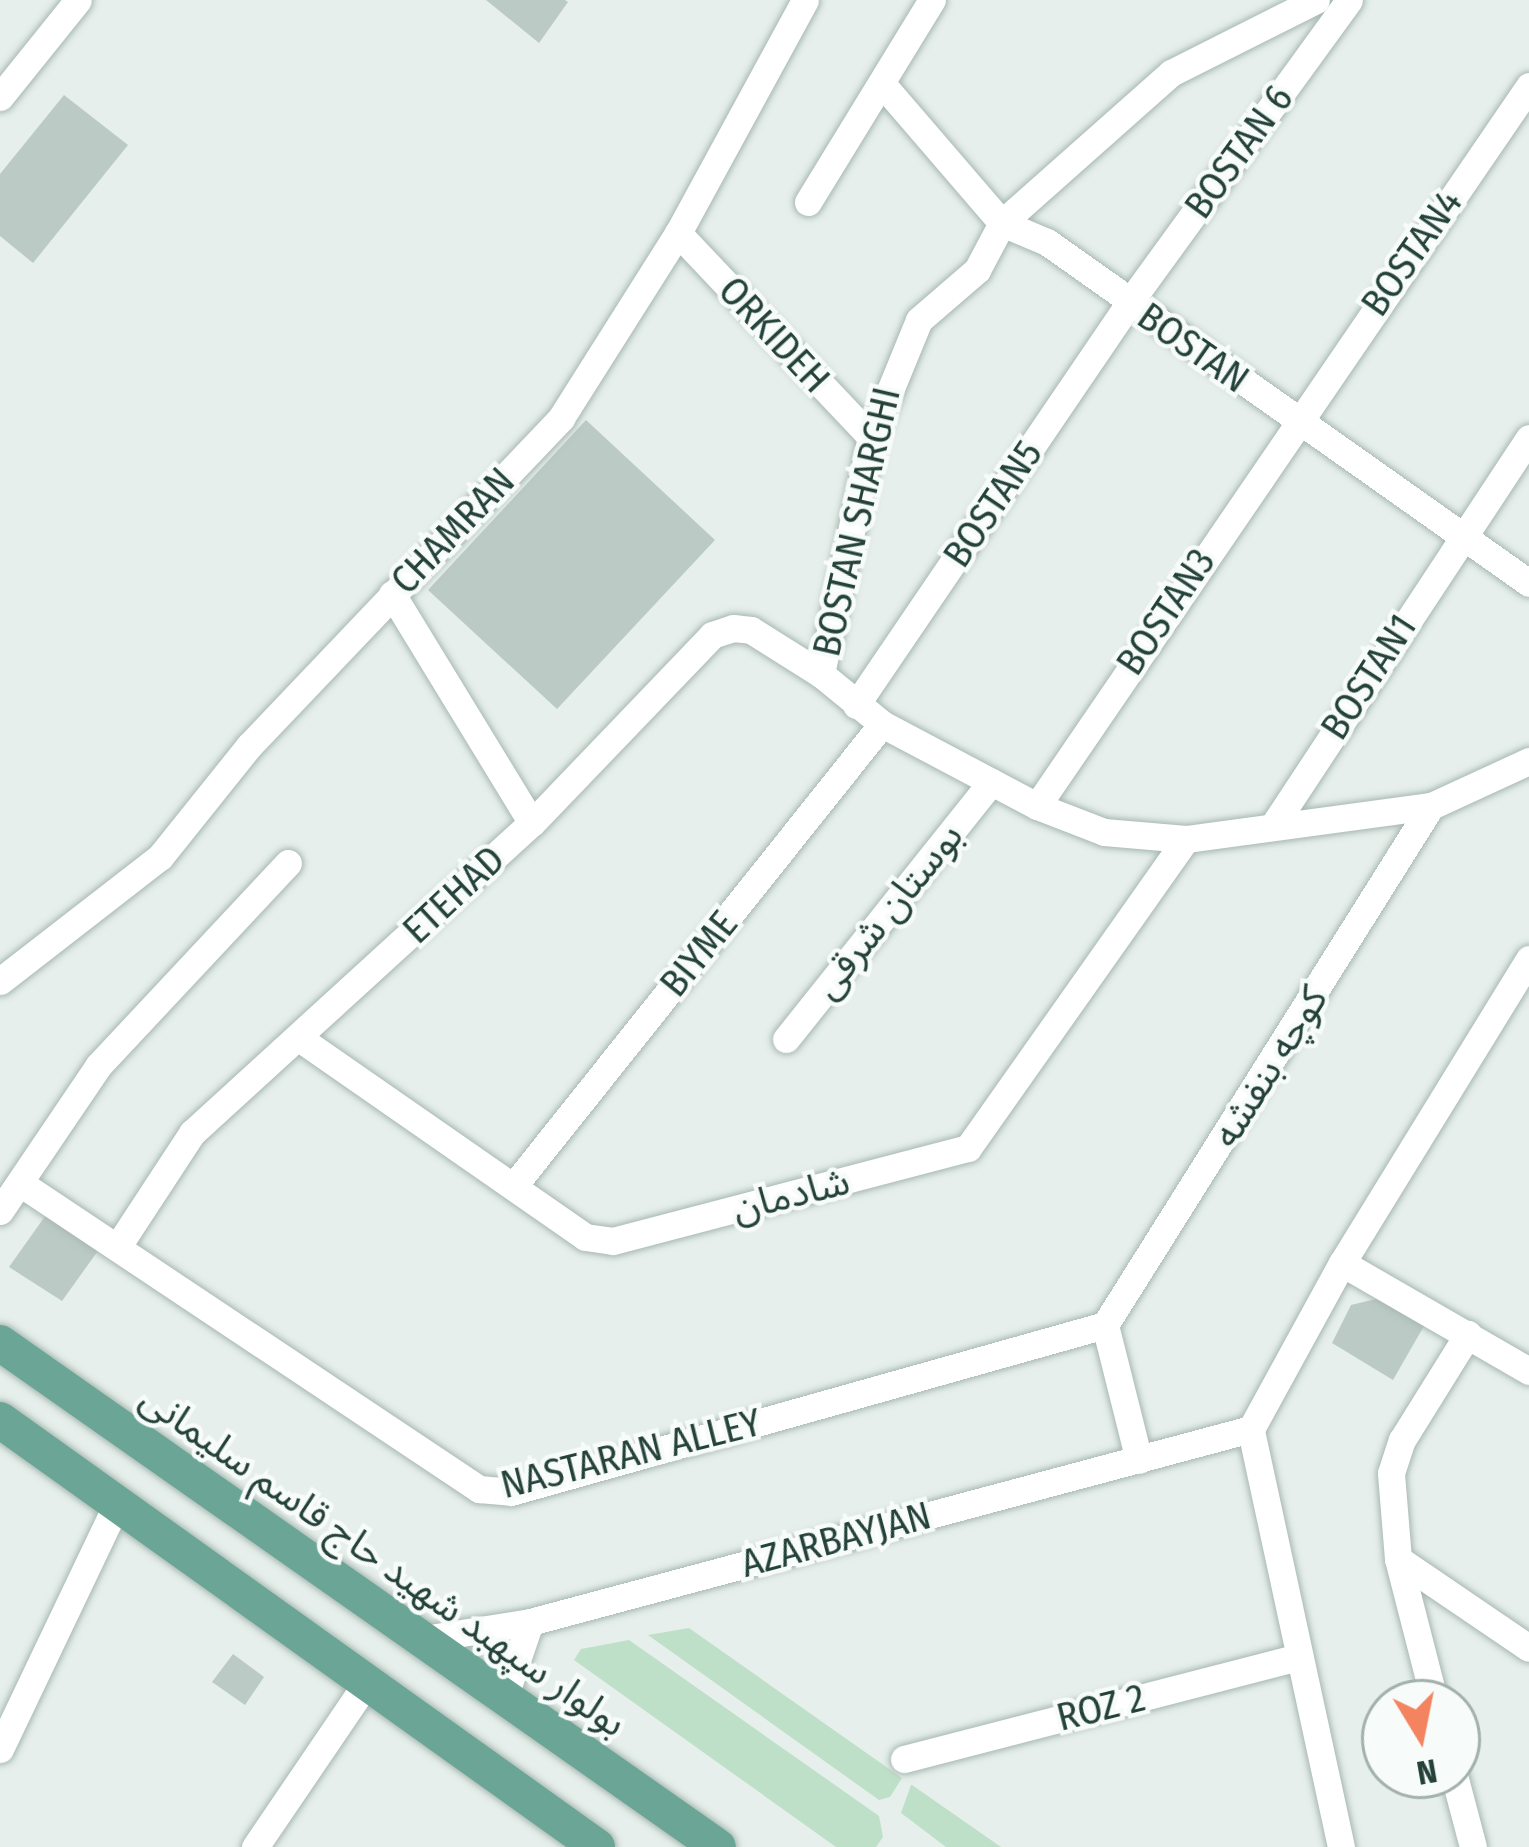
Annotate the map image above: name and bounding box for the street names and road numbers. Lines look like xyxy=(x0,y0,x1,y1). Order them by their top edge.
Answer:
street label: BOSTAN 6 xyxy=(1175,76,1303,228)
street label: BOSTAN4 xyxy=(1352,181,1472,325)
street label: ORKIDEH xyxy=(709,267,839,403)
street label: BOSTAN xyxy=(1129,293,1257,403)
street label: BOSTAN SHARGHI xyxy=(803,383,911,661)
street label: BOSTAN5 xyxy=(934,432,1052,576)
street label: CHAMRAN xyxy=(382,458,524,604)
street label: BOSTAN3 xyxy=(1107,540,1225,684)
street label: BOSTAN1 xyxy=(1311,606,1427,748)
street label: بوستان شرقی xyxy=(803,814,973,1008)
street label: ETEHAD xyxy=(394,836,514,954)
street label: BIYME xyxy=(650,902,748,1006)
street label: کوچه بنفشه xyxy=(1202,978,1338,1156)
street label: شادمان xyxy=(728,1158,854,1232)
street label: بولوار سپهبد شهید حاج قاسم سلیمانی xyxy=(131,1375,635,1747)
street label: NASTARAN ALLEY xyxy=(496,1399,766,1509)
street label: AZARBAYJAN xyxy=(736,1492,936,1588)
street label: ROZ 2 xyxy=(1052,1675,1150,1741)

